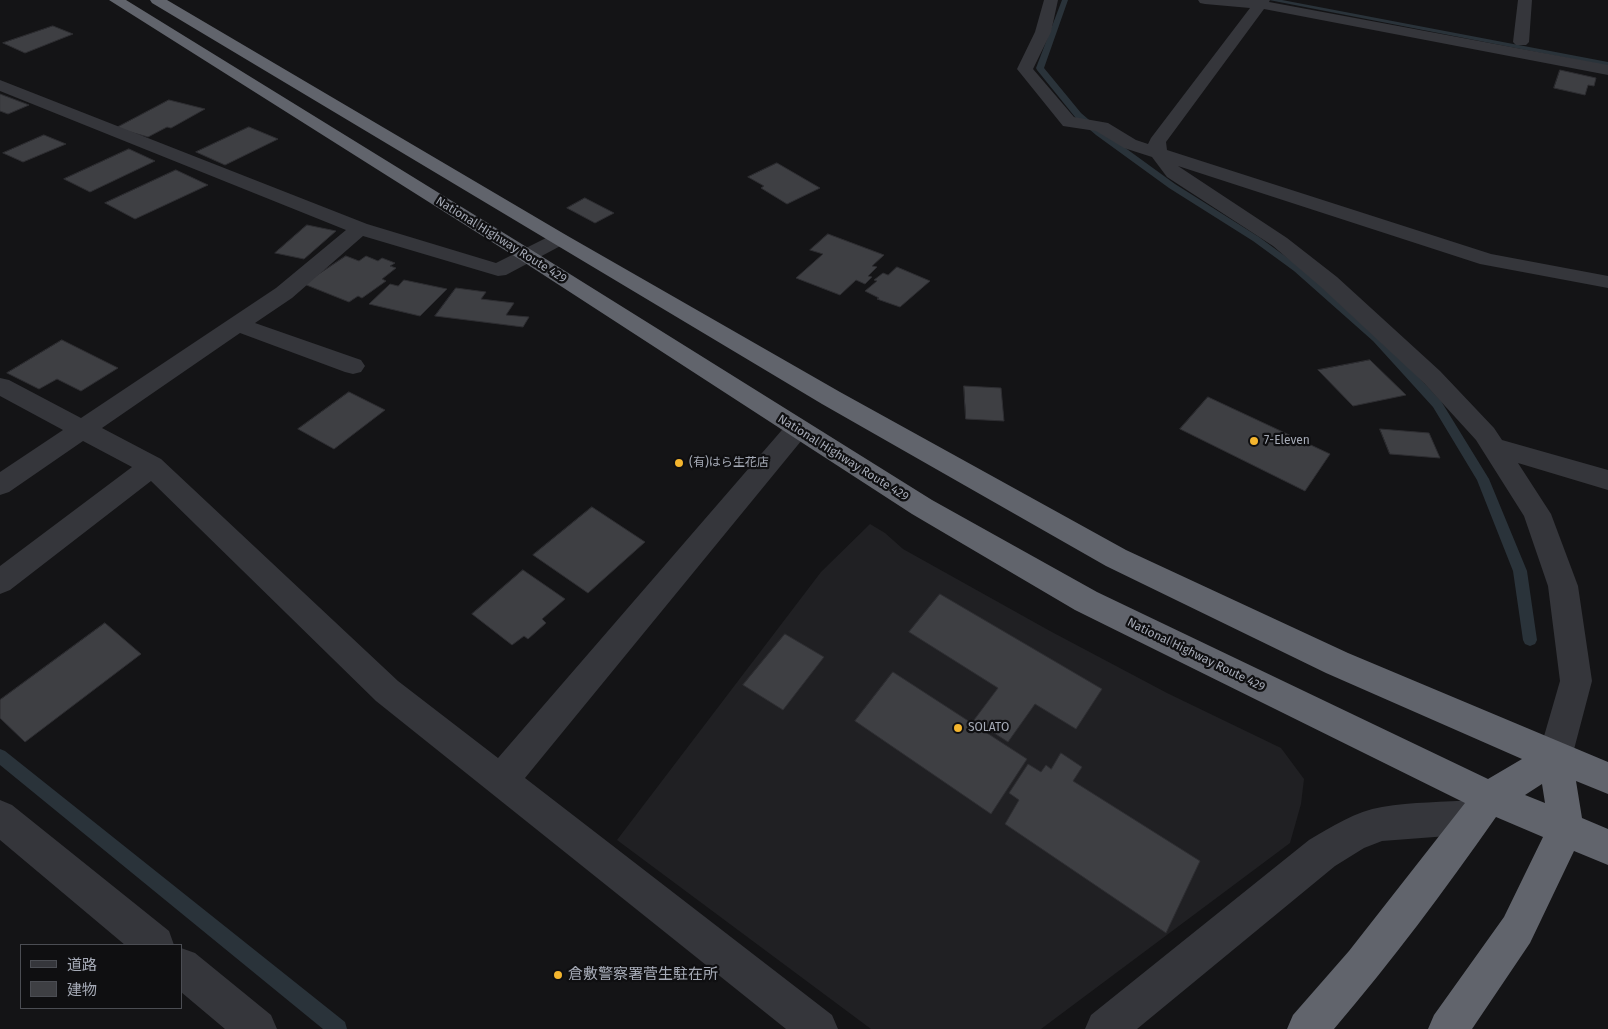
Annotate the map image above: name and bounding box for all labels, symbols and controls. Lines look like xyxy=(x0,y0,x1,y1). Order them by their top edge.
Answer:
street label: National Highway Route 429 xyxy=(433,194,569,286)
street label: National Highway Route 429 xyxy=(775,412,911,504)
place label: 7-Eleven xyxy=(1264,434,1310,448)
marker: 7-Eleven xyxy=(1248,435,1260,447)
place label: (有)はら生花店 xyxy=(689,456,769,470)
marker: (有)はら生花店 xyxy=(673,457,685,469)
street label: National Highway Route 429 xyxy=(1125,615,1267,695)
place label: SOLATO xyxy=(968,721,1009,735)
marker: SOLATO xyxy=(952,722,964,734)
legend xyxy=(20,944,182,1009)
text: 道路 xyxy=(67,956,97,974)
place label: 倉敷警察署菅生駐在所 xyxy=(568,966,718,984)
marker: 倉敷警察署菅生駐在所 xyxy=(552,969,564,981)
text: 建物 xyxy=(67,981,97,999)

